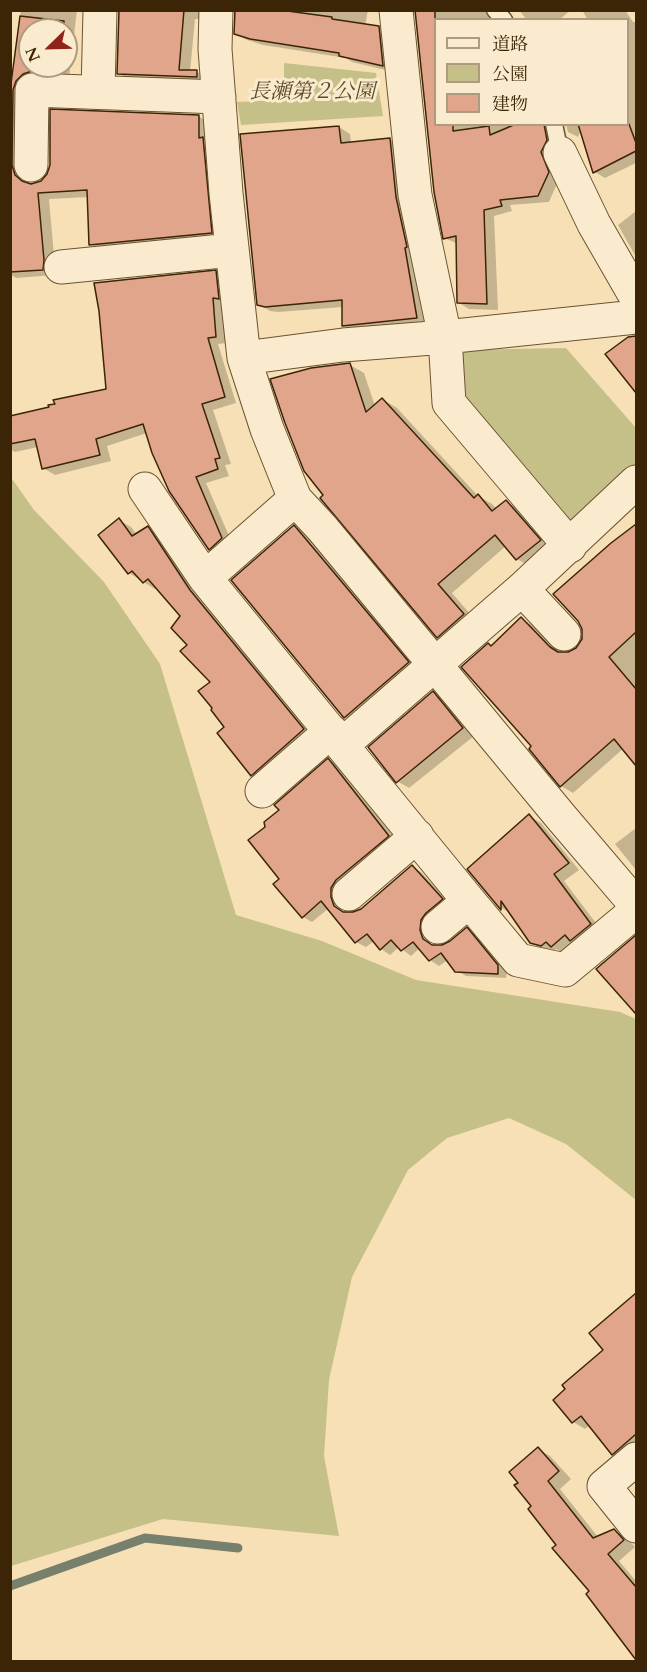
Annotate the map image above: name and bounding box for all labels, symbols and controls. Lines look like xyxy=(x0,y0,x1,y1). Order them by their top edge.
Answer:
north arrow xyxy=(18,18,78,78)
legend xyxy=(434,18,629,126)
text: 道路 xyxy=(492,32,528,57)
text: N xyxy=(20,44,46,65)
text: 公園 xyxy=(492,62,528,87)
park label: 長瀬第２公園 xyxy=(249,80,375,106)
text: 建物 xyxy=(492,92,528,117)

